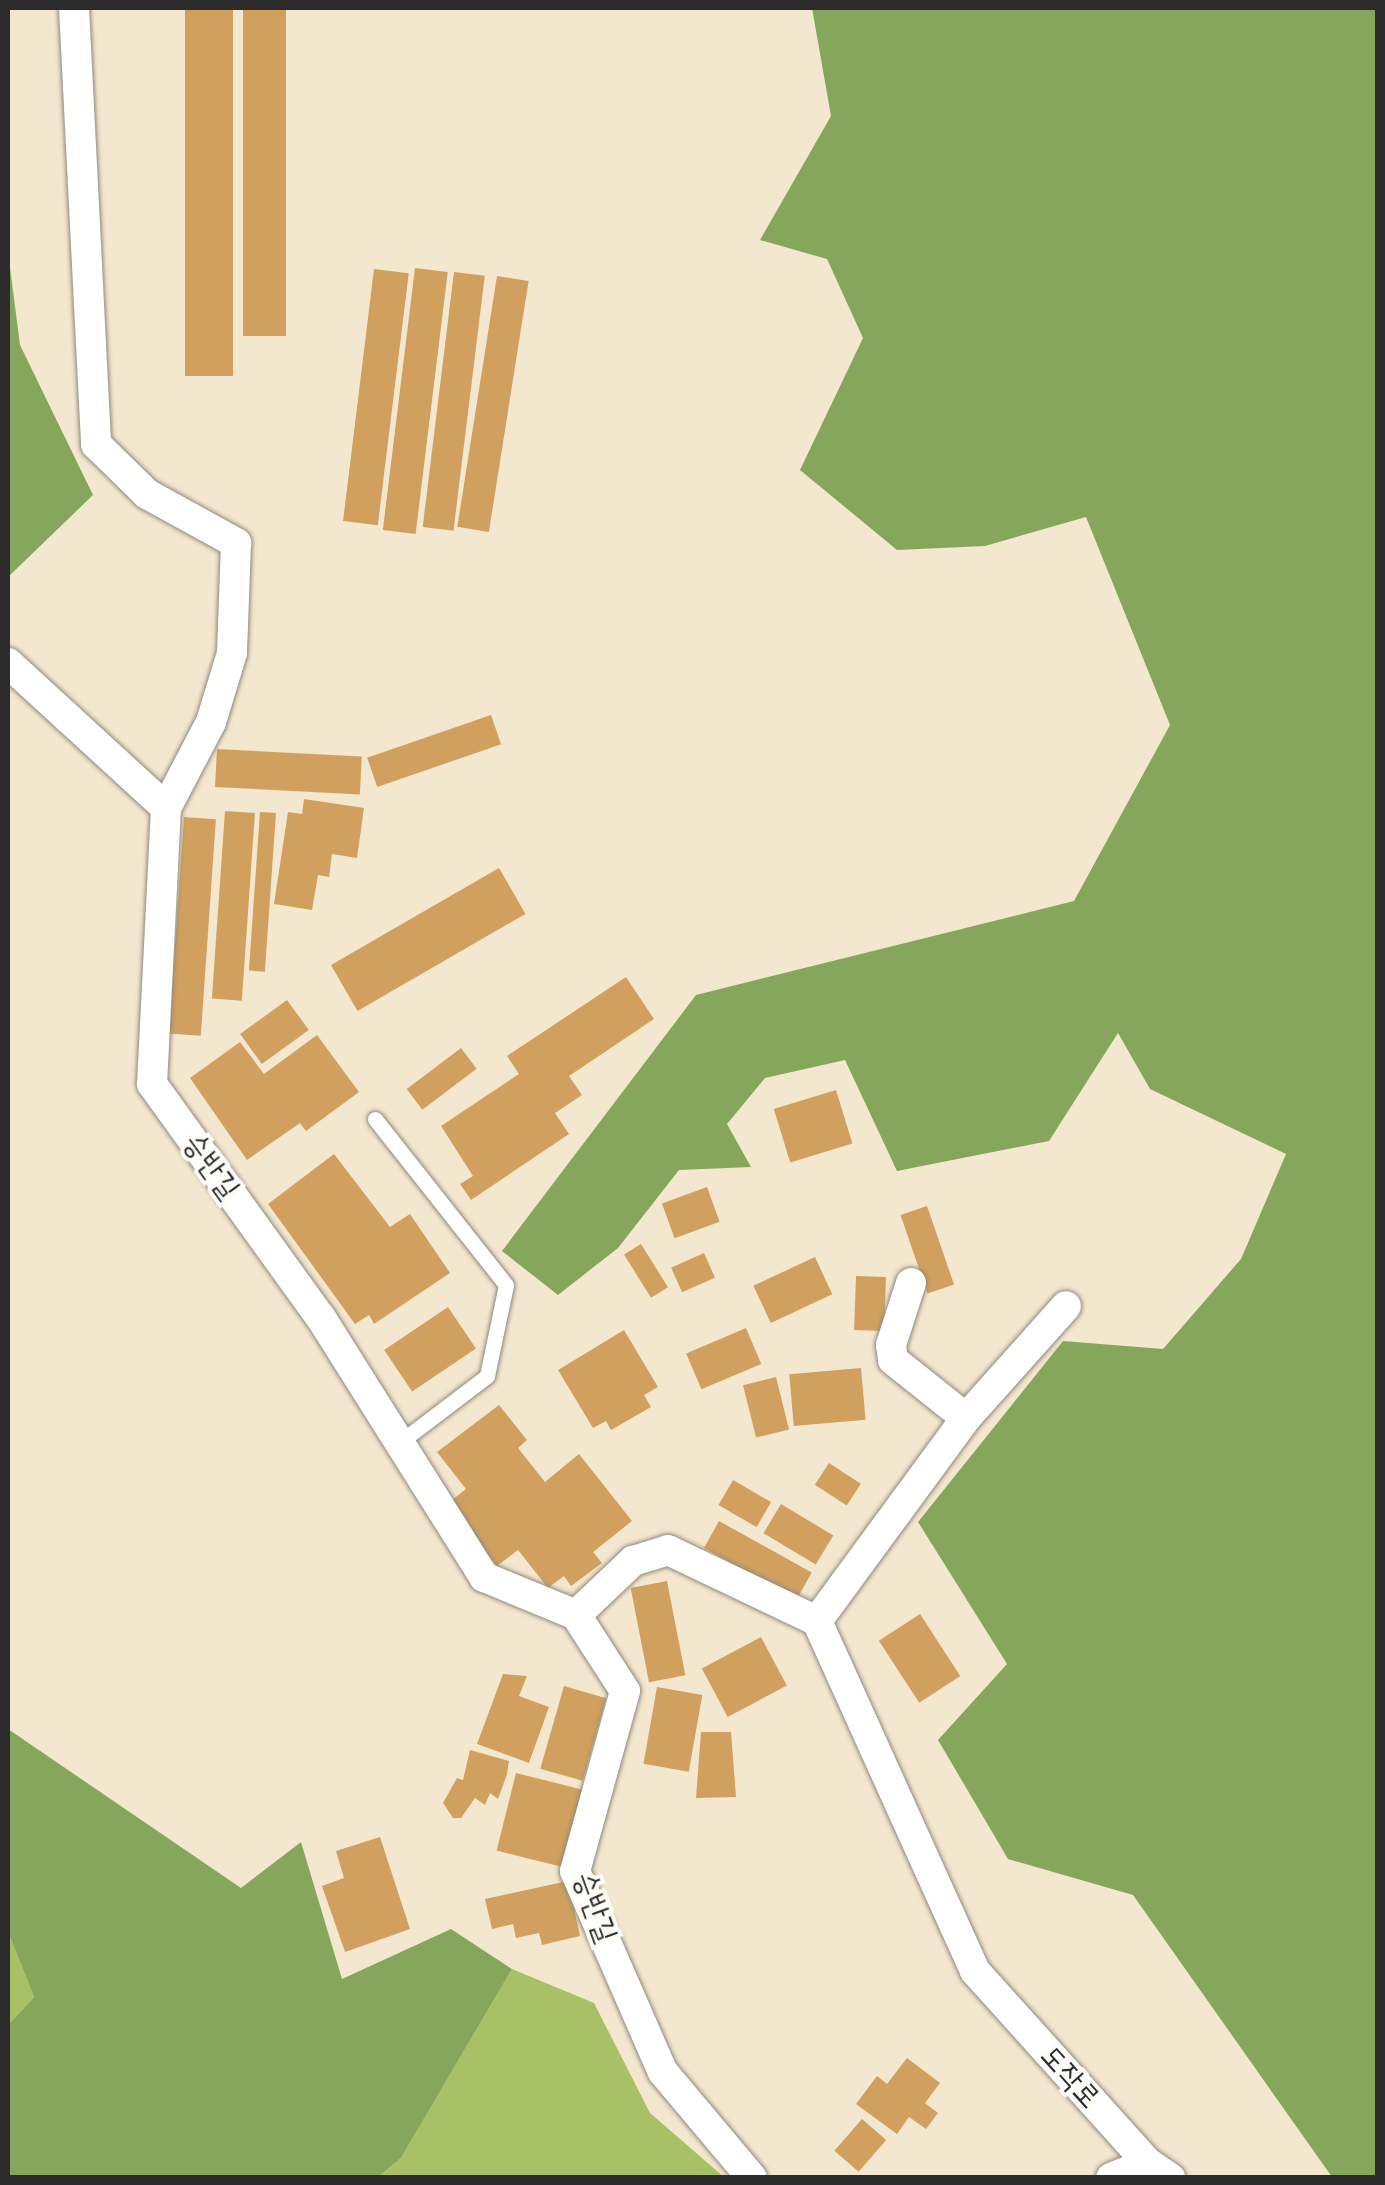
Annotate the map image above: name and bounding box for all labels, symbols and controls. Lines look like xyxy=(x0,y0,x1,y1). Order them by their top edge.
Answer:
street label: 승반길 xyxy=(175,1126,247,1206)
street label: 승반길 xyxy=(566,1867,624,1947)
street label: 도작로 xyxy=(1032,2038,1108,2116)

